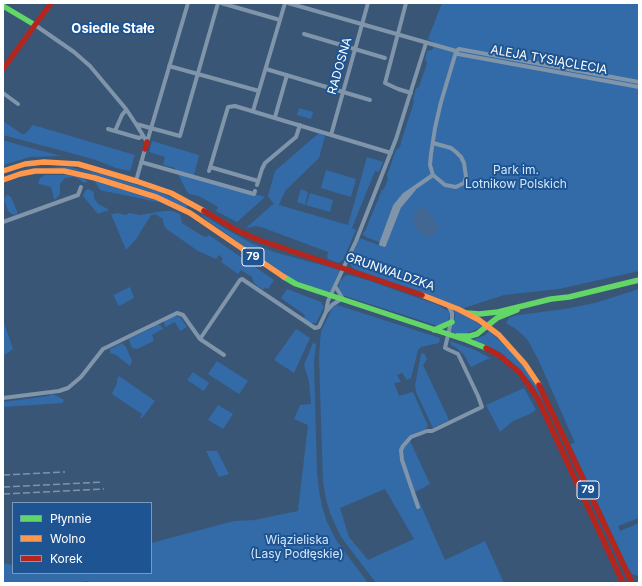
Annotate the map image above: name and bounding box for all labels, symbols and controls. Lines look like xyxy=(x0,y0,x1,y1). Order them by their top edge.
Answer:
district label: Osiedle Stałe xyxy=(71,21,155,37)
street label: RADOSNA xyxy=(325,36,355,96)
street label: ALEJA TYSIĄCLECIA xyxy=(489,43,609,77)
park label: Park im. Lotnikow Polskich xyxy=(465,163,567,191)
road number: 79 xyxy=(242,248,264,266)
street label: GRUNWALDZKA xyxy=(343,250,437,294)
road number: 79 xyxy=(577,481,599,499)
legend xyxy=(12,502,152,574)
text: Płynnie xyxy=(50,511,91,526)
text: Wolno xyxy=(50,531,86,546)
park label: Wiązieliska (Lasy Podłęskie) xyxy=(250,533,344,561)
text: Korek xyxy=(50,551,83,566)

